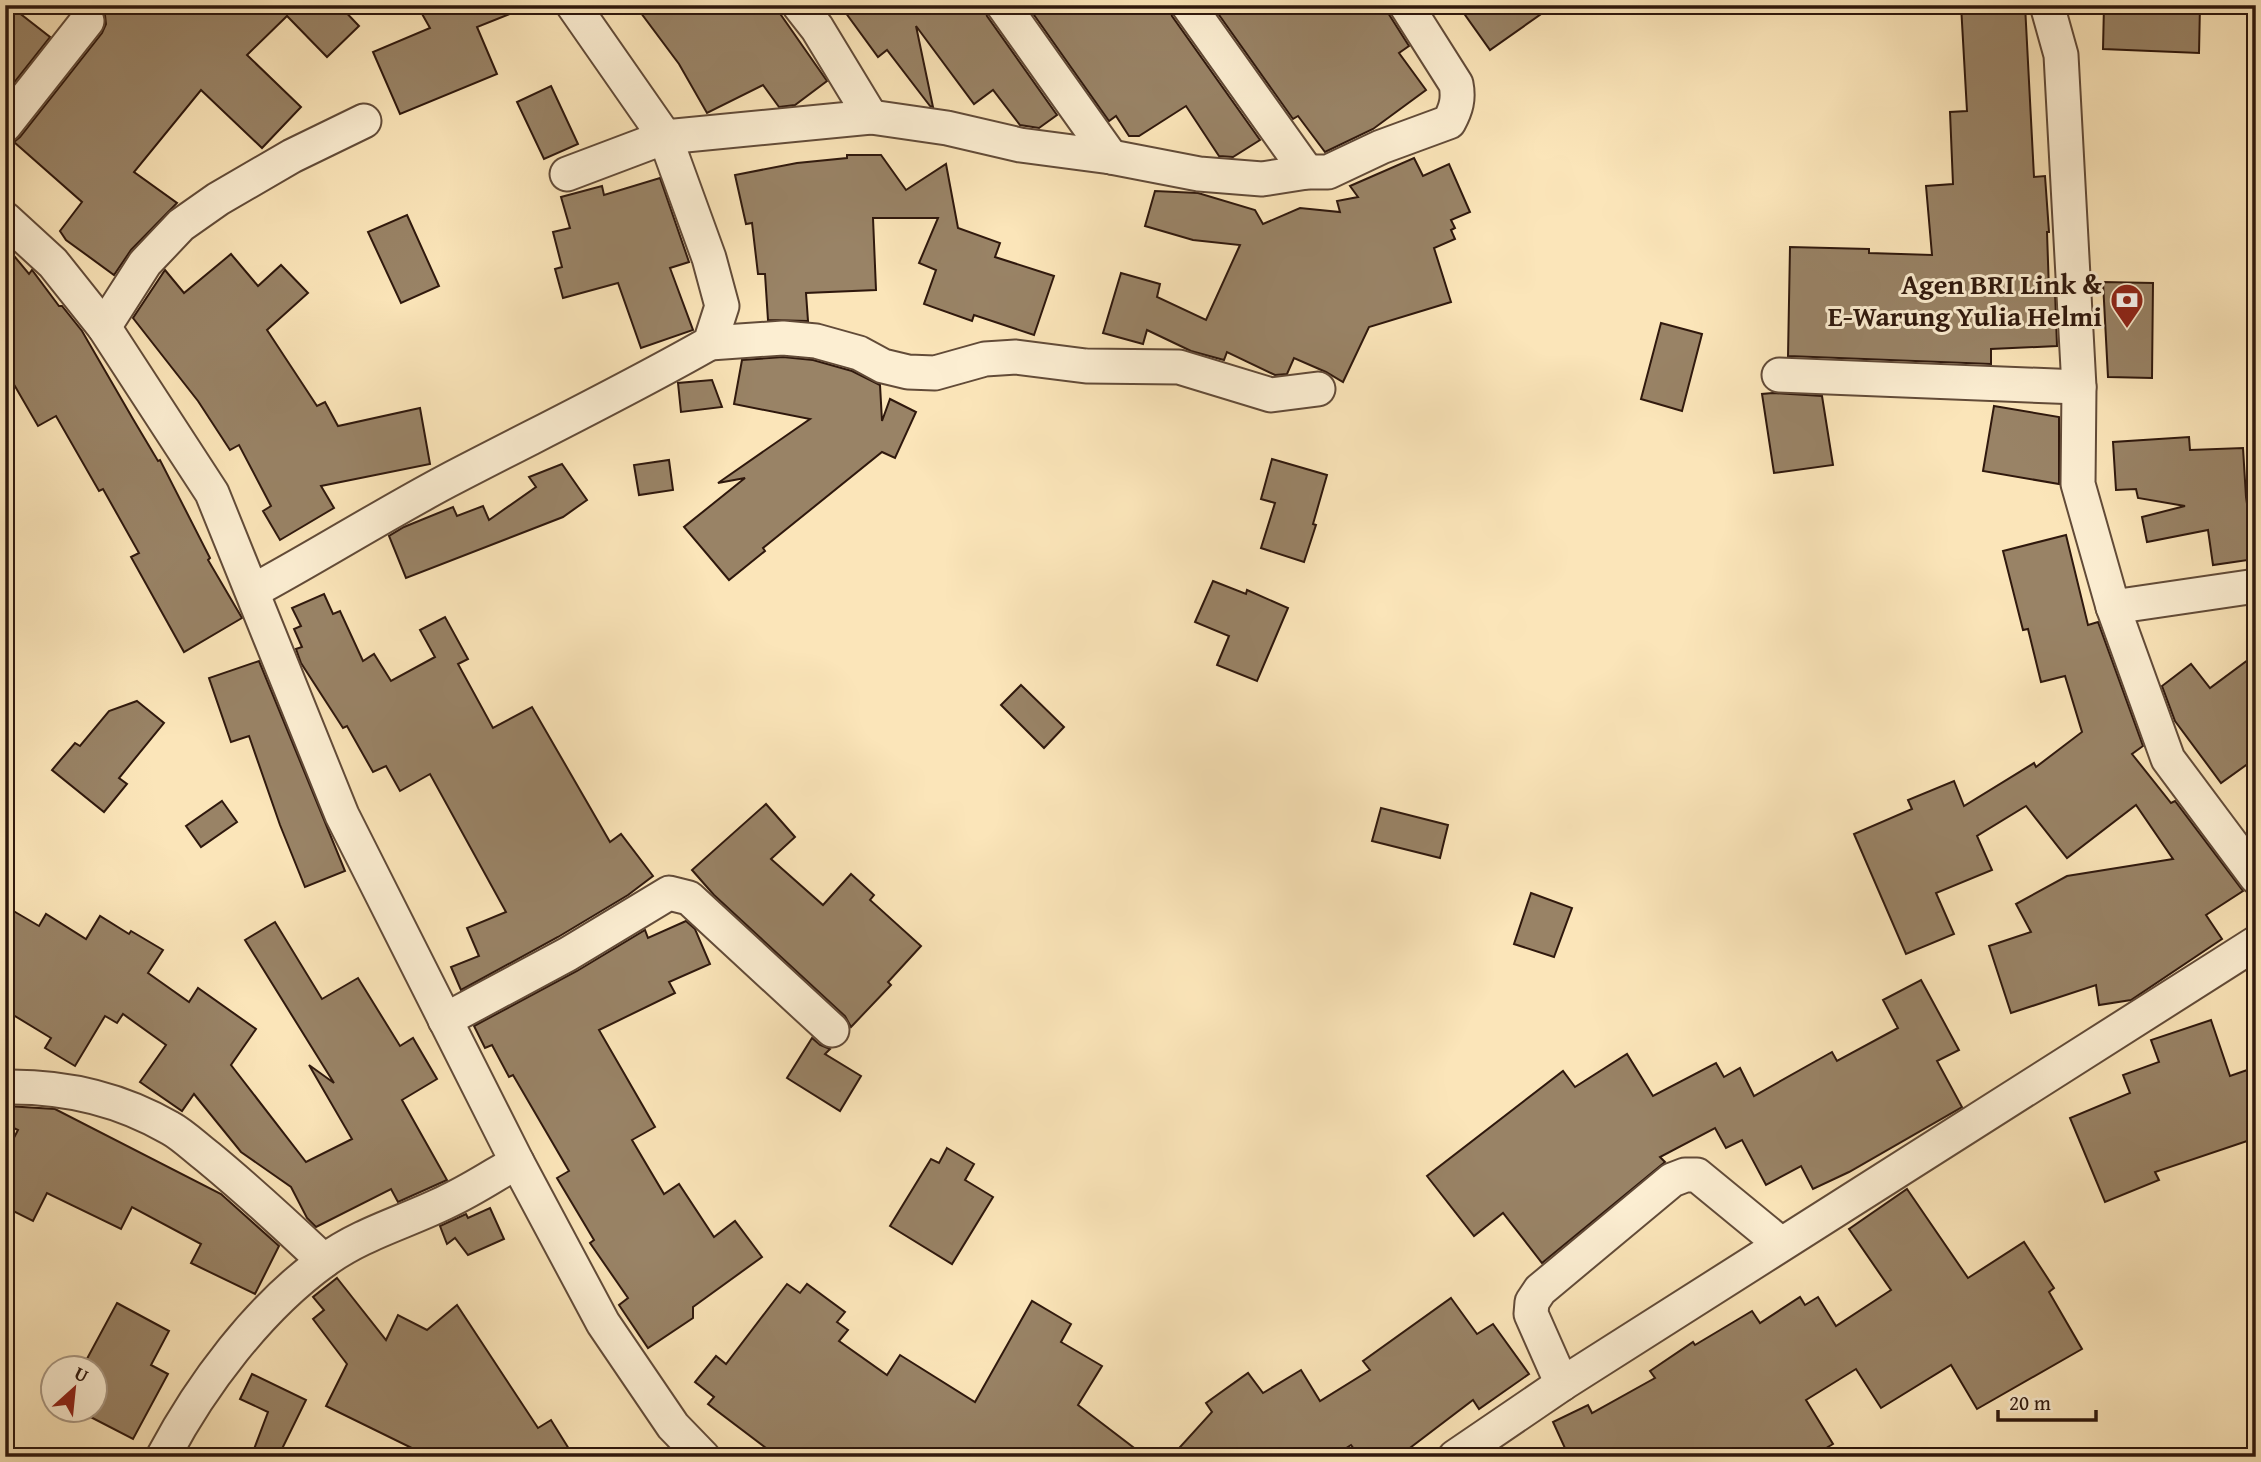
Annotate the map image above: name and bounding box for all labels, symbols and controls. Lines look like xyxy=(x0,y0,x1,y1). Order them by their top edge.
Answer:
place label: Agen BRI Link & E-Warung Yulia Helmi xyxy=(1828,263,2102,336)
bank icon: Agen BRI Link & E-Warung Yulia Helmi xyxy=(2108,281,2146,330)
north arrow xyxy=(38,1354,108,1424)
text: U xyxy=(70,1358,94,1389)
scale bar xyxy=(1998,1378,2096,1422)
text: 20 m xyxy=(2009,1387,2051,1418)

